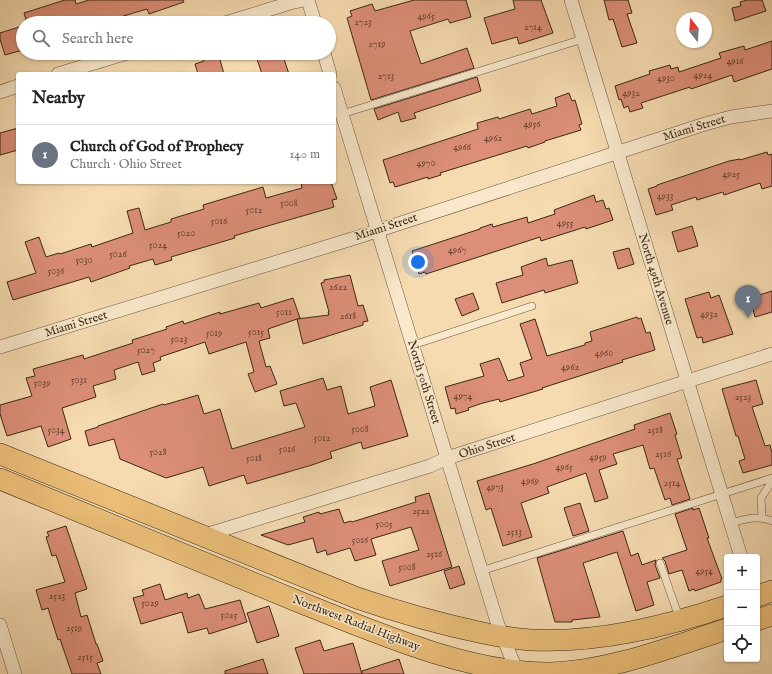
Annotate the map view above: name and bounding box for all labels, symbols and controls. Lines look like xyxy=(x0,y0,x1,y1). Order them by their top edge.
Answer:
house number: 4965 xyxy=(417,10,435,23)
north arrow xyxy=(676,12,712,48)
search box xyxy=(16,16,336,60)
house number: 2723 xyxy=(354,16,372,29)
house number: 2714 xyxy=(524,21,542,34)
icon: search xyxy=(30,27,52,49)
text: Search here xyxy=(62,29,133,48)
house number: 2719 xyxy=(368,38,386,51)
house number: 4916 xyxy=(726,55,744,68)
house number: 4924 xyxy=(694,69,713,82)
house number: 2713 xyxy=(378,70,395,83)
house number: 4930 xyxy=(657,72,675,85)
house number: 4932 xyxy=(622,87,640,100)
text: Nearby xyxy=(32,88,85,109)
street label: Miami Street xyxy=(661,111,727,145)
house number: 4956 xyxy=(523,118,541,131)
house number: 4962 xyxy=(484,132,502,145)
text: Church of God of Prophecy xyxy=(70,137,243,156)
house number: 4966 xyxy=(453,141,472,154)
text: 1 xyxy=(43,146,47,163)
text: 140 m xyxy=(290,146,320,163)
text: Church · Ohio Street xyxy=(70,156,182,173)
house number: 4970 xyxy=(417,157,436,170)
house number: 4925 xyxy=(722,168,740,181)
house number: 4933 xyxy=(657,190,674,203)
house number: 5008 xyxy=(280,197,298,210)
house number: 5012 xyxy=(246,204,263,217)
street label: Miami Street xyxy=(353,210,419,244)
house number: 5016 xyxy=(211,215,228,228)
house number: 4955 xyxy=(557,217,574,230)
house number: 5020 xyxy=(177,227,195,240)
street label: North 49th Avenue xyxy=(635,231,677,327)
house number: 5024 xyxy=(149,239,167,252)
house number: 4967 xyxy=(448,244,466,257)
house number: 5026 xyxy=(109,248,127,261)
your location xyxy=(408,252,428,272)
house number: 5030 xyxy=(75,254,93,267)
house number: 5036 xyxy=(48,265,65,278)
house number: 2622 xyxy=(329,281,347,294)
pin: 1 xyxy=(735,285,761,318)
house number: 5011 xyxy=(276,306,292,319)
street label: Miami Street xyxy=(43,307,109,341)
house number: 4932 xyxy=(700,308,718,321)
house number: 2618 xyxy=(340,310,356,323)
house number: 5015 xyxy=(248,326,264,339)
house number: 5019 xyxy=(206,327,222,340)
house number: 5023 xyxy=(171,333,188,346)
street label: North 50th Street xyxy=(404,338,444,426)
house number: 5027 xyxy=(137,344,155,357)
house number: 4960 xyxy=(595,347,613,360)
house number: 4962 xyxy=(561,361,579,374)
house number: 5031 xyxy=(71,374,87,387)
house number: 5039 xyxy=(34,377,50,390)
house number: 4974 xyxy=(454,390,473,403)
house number: 2523 xyxy=(735,391,752,404)
house number: 5008 xyxy=(351,423,369,436)
house number: 5034 xyxy=(47,424,65,437)
house number: 2518 xyxy=(647,424,663,437)
street label: Ohio Street xyxy=(457,430,517,462)
house number: 5012 xyxy=(314,432,331,445)
house number: 5016 xyxy=(279,443,296,456)
house number: 5028 xyxy=(149,446,167,459)
house number: 2516 xyxy=(655,448,672,461)
house number: 4959 xyxy=(589,451,607,464)
house number: 5018 xyxy=(246,452,262,465)
house number: 4965 xyxy=(555,461,573,474)
house number: 4969 xyxy=(521,475,539,488)
house number: 2514 xyxy=(664,477,681,490)
house number: 4973 xyxy=(486,481,504,494)
house number: 2522 xyxy=(412,505,430,518)
house number: 5005 xyxy=(375,518,393,531)
house number: 2513 xyxy=(506,526,522,539)
house number: 5016 xyxy=(352,534,369,547)
house number: 2516 xyxy=(426,548,443,561)
map controls xyxy=(724,554,760,662)
button: + xyxy=(724,554,760,590)
house number: 5008 xyxy=(398,561,416,574)
house number: 4954 xyxy=(695,565,713,578)
house number: 2523 xyxy=(49,590,66,603)
button: − xyxy=(724,590,760,626)
street label: Northwest Radial Highway xyxy=(290,592,422,654)
house number: 5029 xyxy=(141,597,159,610)
house number: 5025 xyxy=(221,609,238,622)
house number: 2519 xyxy=(66,622,82,635)
button: locate xyxy=(724,626,760,662)
house number: 2515 xyxy=(77,651,93,664)

